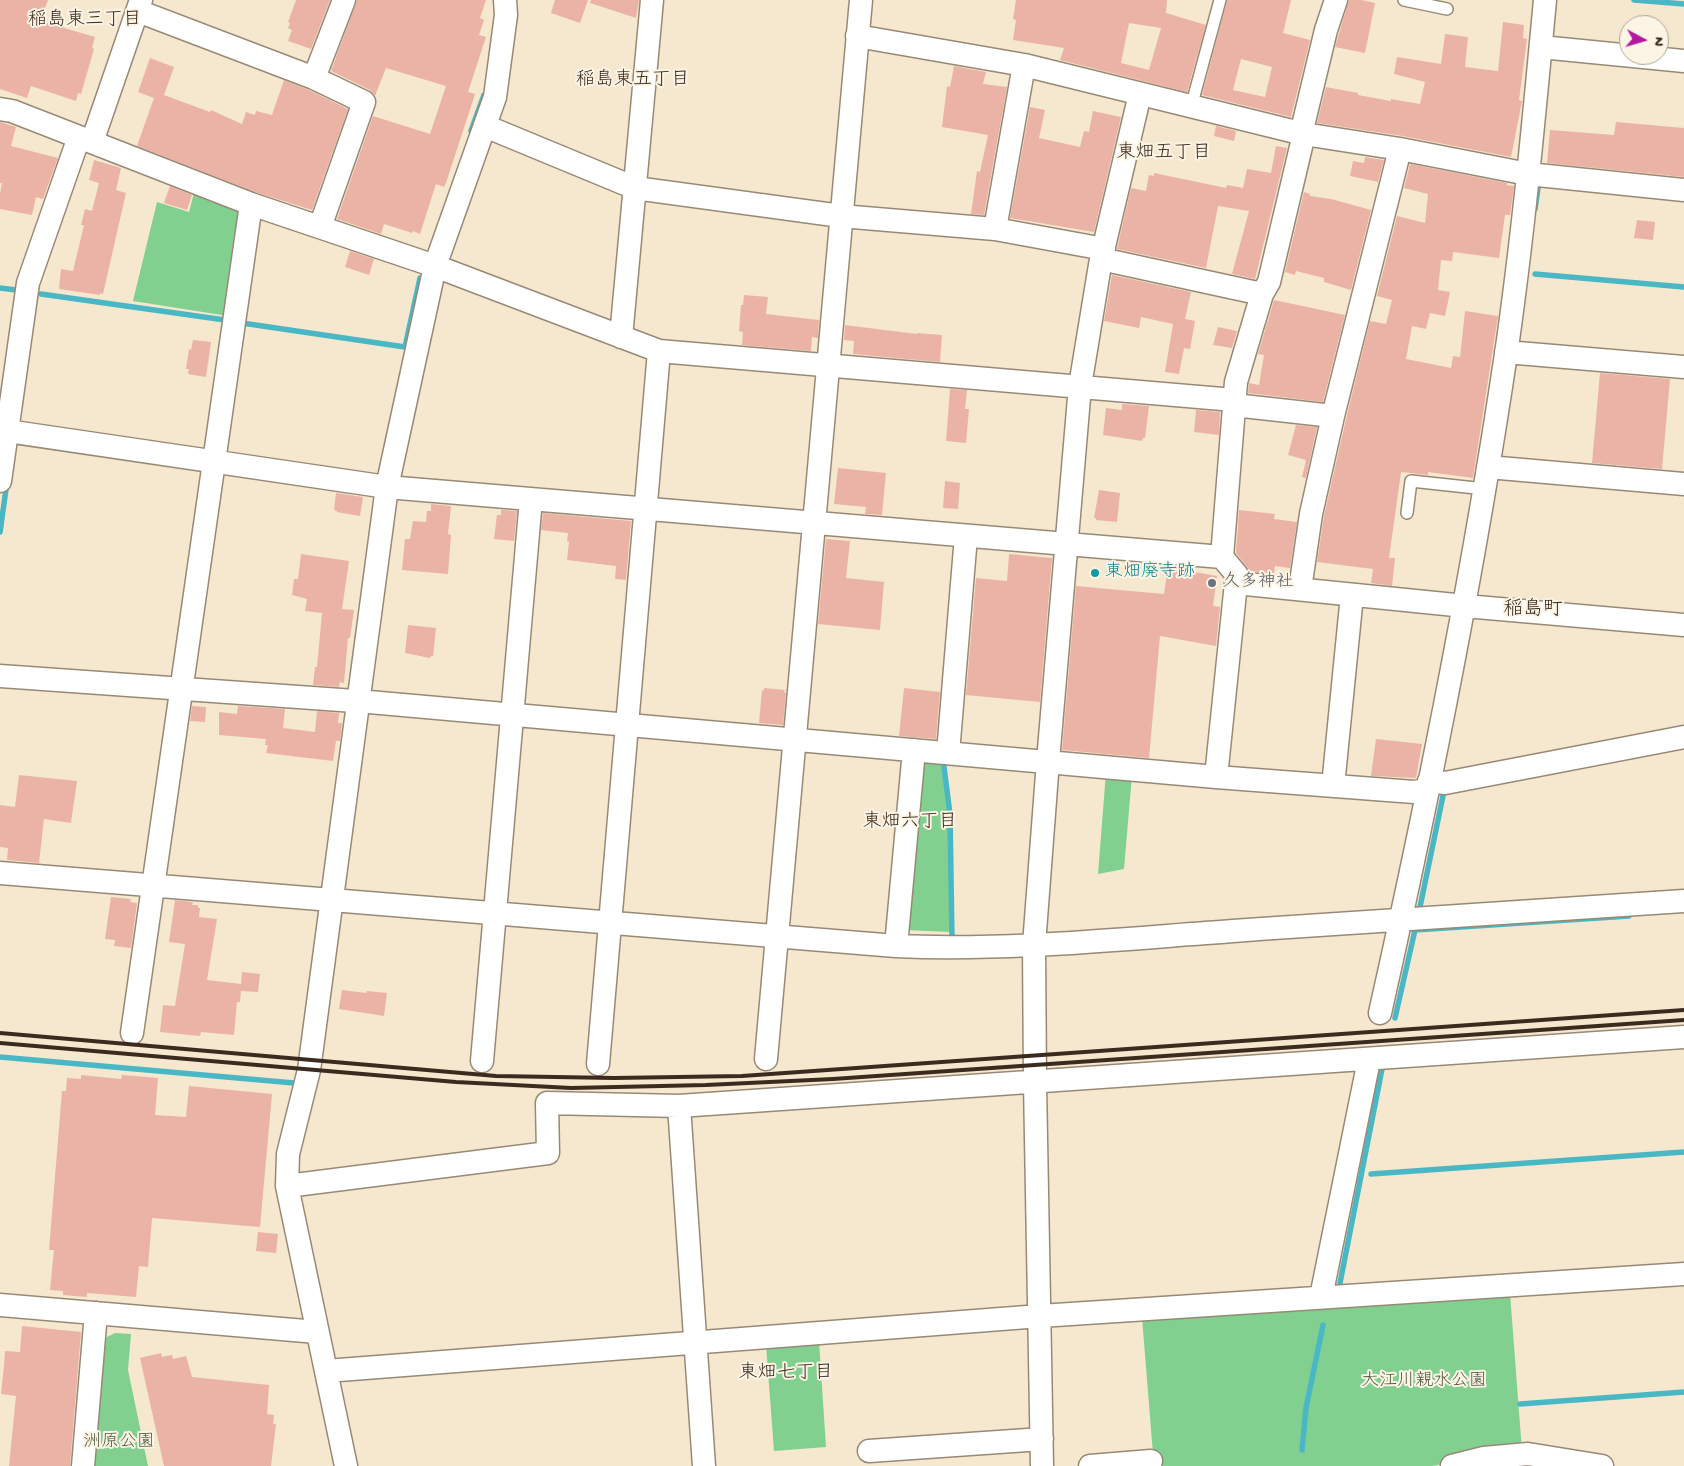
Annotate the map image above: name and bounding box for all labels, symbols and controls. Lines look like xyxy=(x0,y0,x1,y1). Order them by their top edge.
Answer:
district label: 稲島東三丁目 xyxy=(28,10,142,32)
north arrow xyxy=(1619,15,1669,65)
text: N xyxy=(1649,36,1667,47)
district label: 稲島東五丁目 xyxy=(576,70,690,92)
district label: 東畑五丁目 xyxy=(1117,143,1211,165)
place label: 東畑廃寺跡 xyxy=(1105,562,1195,584)
marker: 東畑廃寺跡 xyxy=(1089,567,1101,579)
place label: 久多神社 xyxy=(1222,572,1294,594)
marker: 久多神社 xyxy=(1206,577,1218,589)
district label: 稲島町 xyxy=(1503,599,1563,623)
district label: 東畑六丁目 xyxy=(863,812,957,834)
district label: 東畑七丁目 xyxy=(739,1363,833,1385)
park label: 大江川親水公園 xyxy=(1361,1371,1487,1393)
park label: 洲原公園 xyxy=(83,1432,155,1454)

